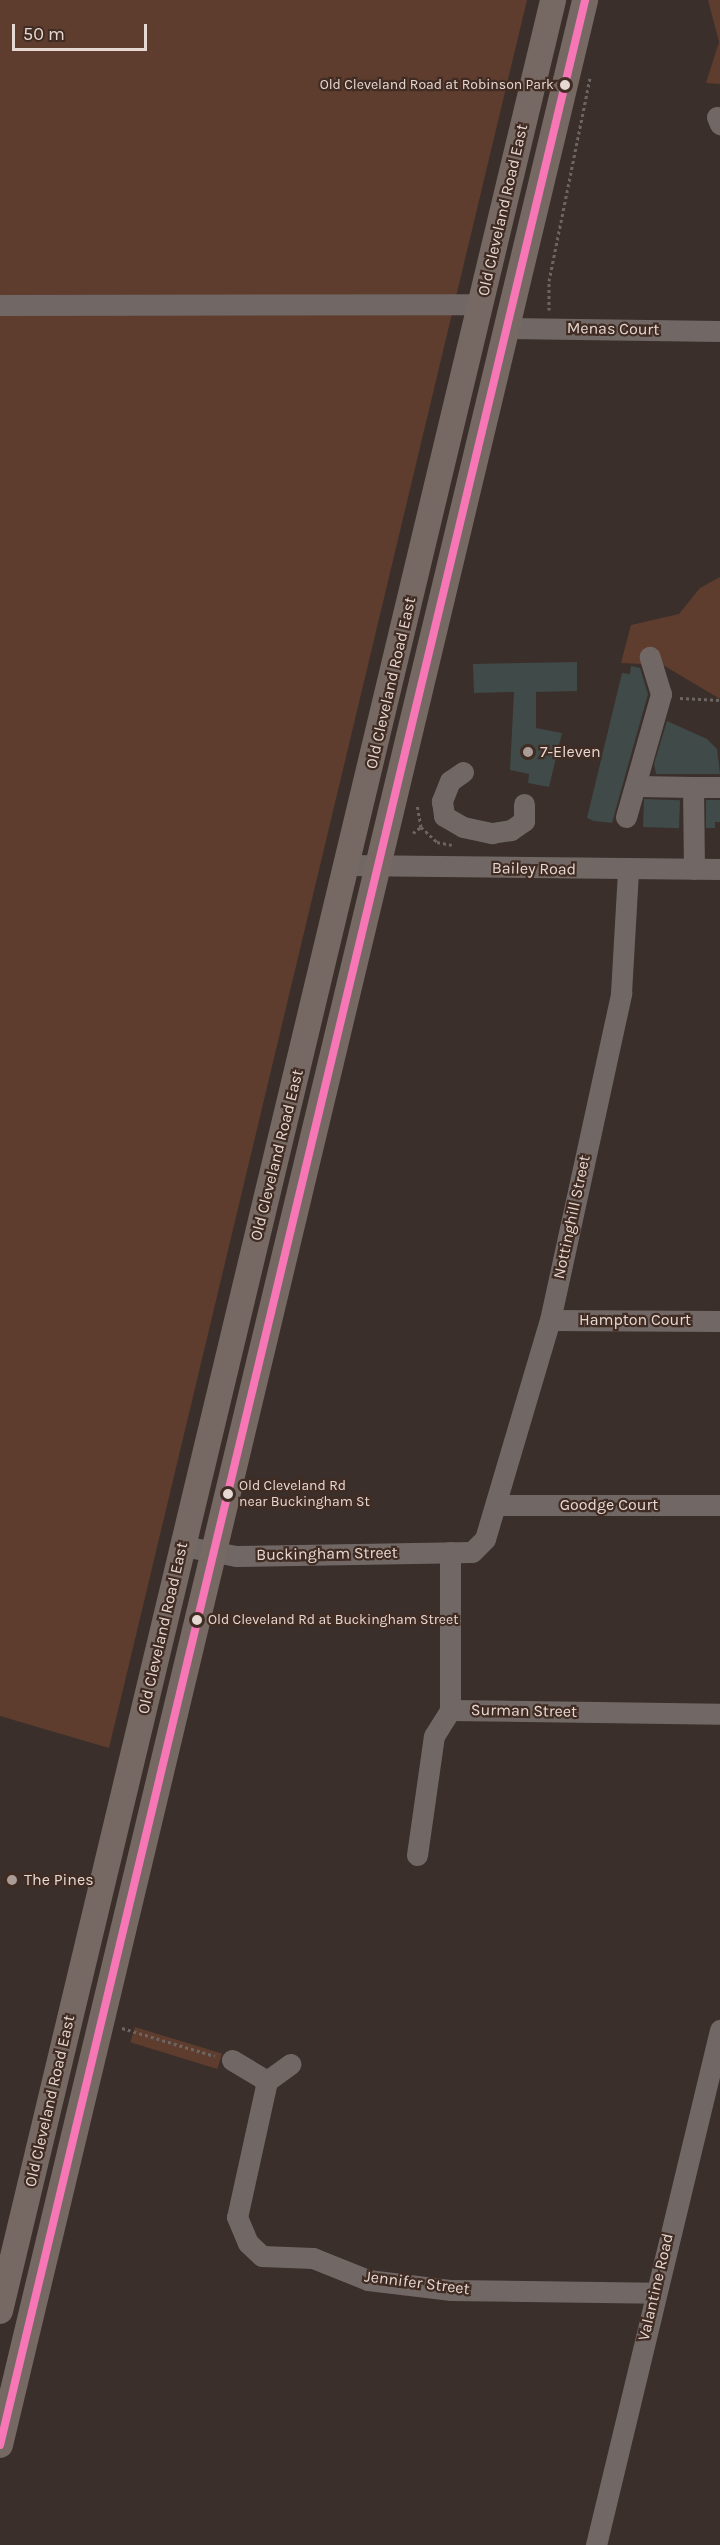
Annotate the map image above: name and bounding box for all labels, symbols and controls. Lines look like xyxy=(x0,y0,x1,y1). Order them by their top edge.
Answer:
scale bar xyxy=(15,12,150,50)
text: 50 m xyxy=(23,23,65,45)
place label: Old Cleveland Road at Robinson Park xyxy=(320,77,554,93)
marker: Old Cleveland Road at Robinson Park xyxy=(559,79,571,91)
street label: Old Cleveland Road East xyxy=(474,122,532,298)
street label: Menas Court xyxy=(567,319,659,339)
street label: Old Cleveland Road East xyxy=(362,595,420,771)
place label: 7-Eleven xyxy=(540,742,601,762)
marker: 7-Eleven xyxy=(521,745,535,759)
street label: Bailey Road xyxy=(492,859,576,879)
street label: Old Cleveland Road East xyxy=(246,1067,308,1243)
street label: Nottinghill Street xyxy=(549,1153,595,1281)
street label: Hampton Court xyxy=(579,1310,691,1330)
place label: Old Cleveland Rd near Buckingham St xyxy=(239,1478,370,1510)
marker: Old Cleveland Rd near Buckingham St xyxy=(222,1488,234,1500)
street label: Goodge Court xyxy=(560,1495,658,1515)
street label: Old Cleveland Road East xyxy=(134,1540,192,1716)
street label: Buckingham Street xyxy=(256,1543,398,1565)
place label: Old Cleveland Rd at Buckingham Street xyxy=(208,1612,459,1628)
marker: Old Cleveland Rd at Buckingham Street xyxy=(191,1614,203,1626)
street label: Surman Street xyxy=(471,1700,577,1722)
place label: The Pines xyxy=(24,1870,94,1890)
marker: The Pines xyxy=(5,1873,19,1887)
street label: Old Cleveland Road East xyxy=(21,2013,79,2189)
street label: Valantine Road xyxy=(634,2231,678,2343)
street label: Jennifer Street xyxy=(363,2267,471,2299)

